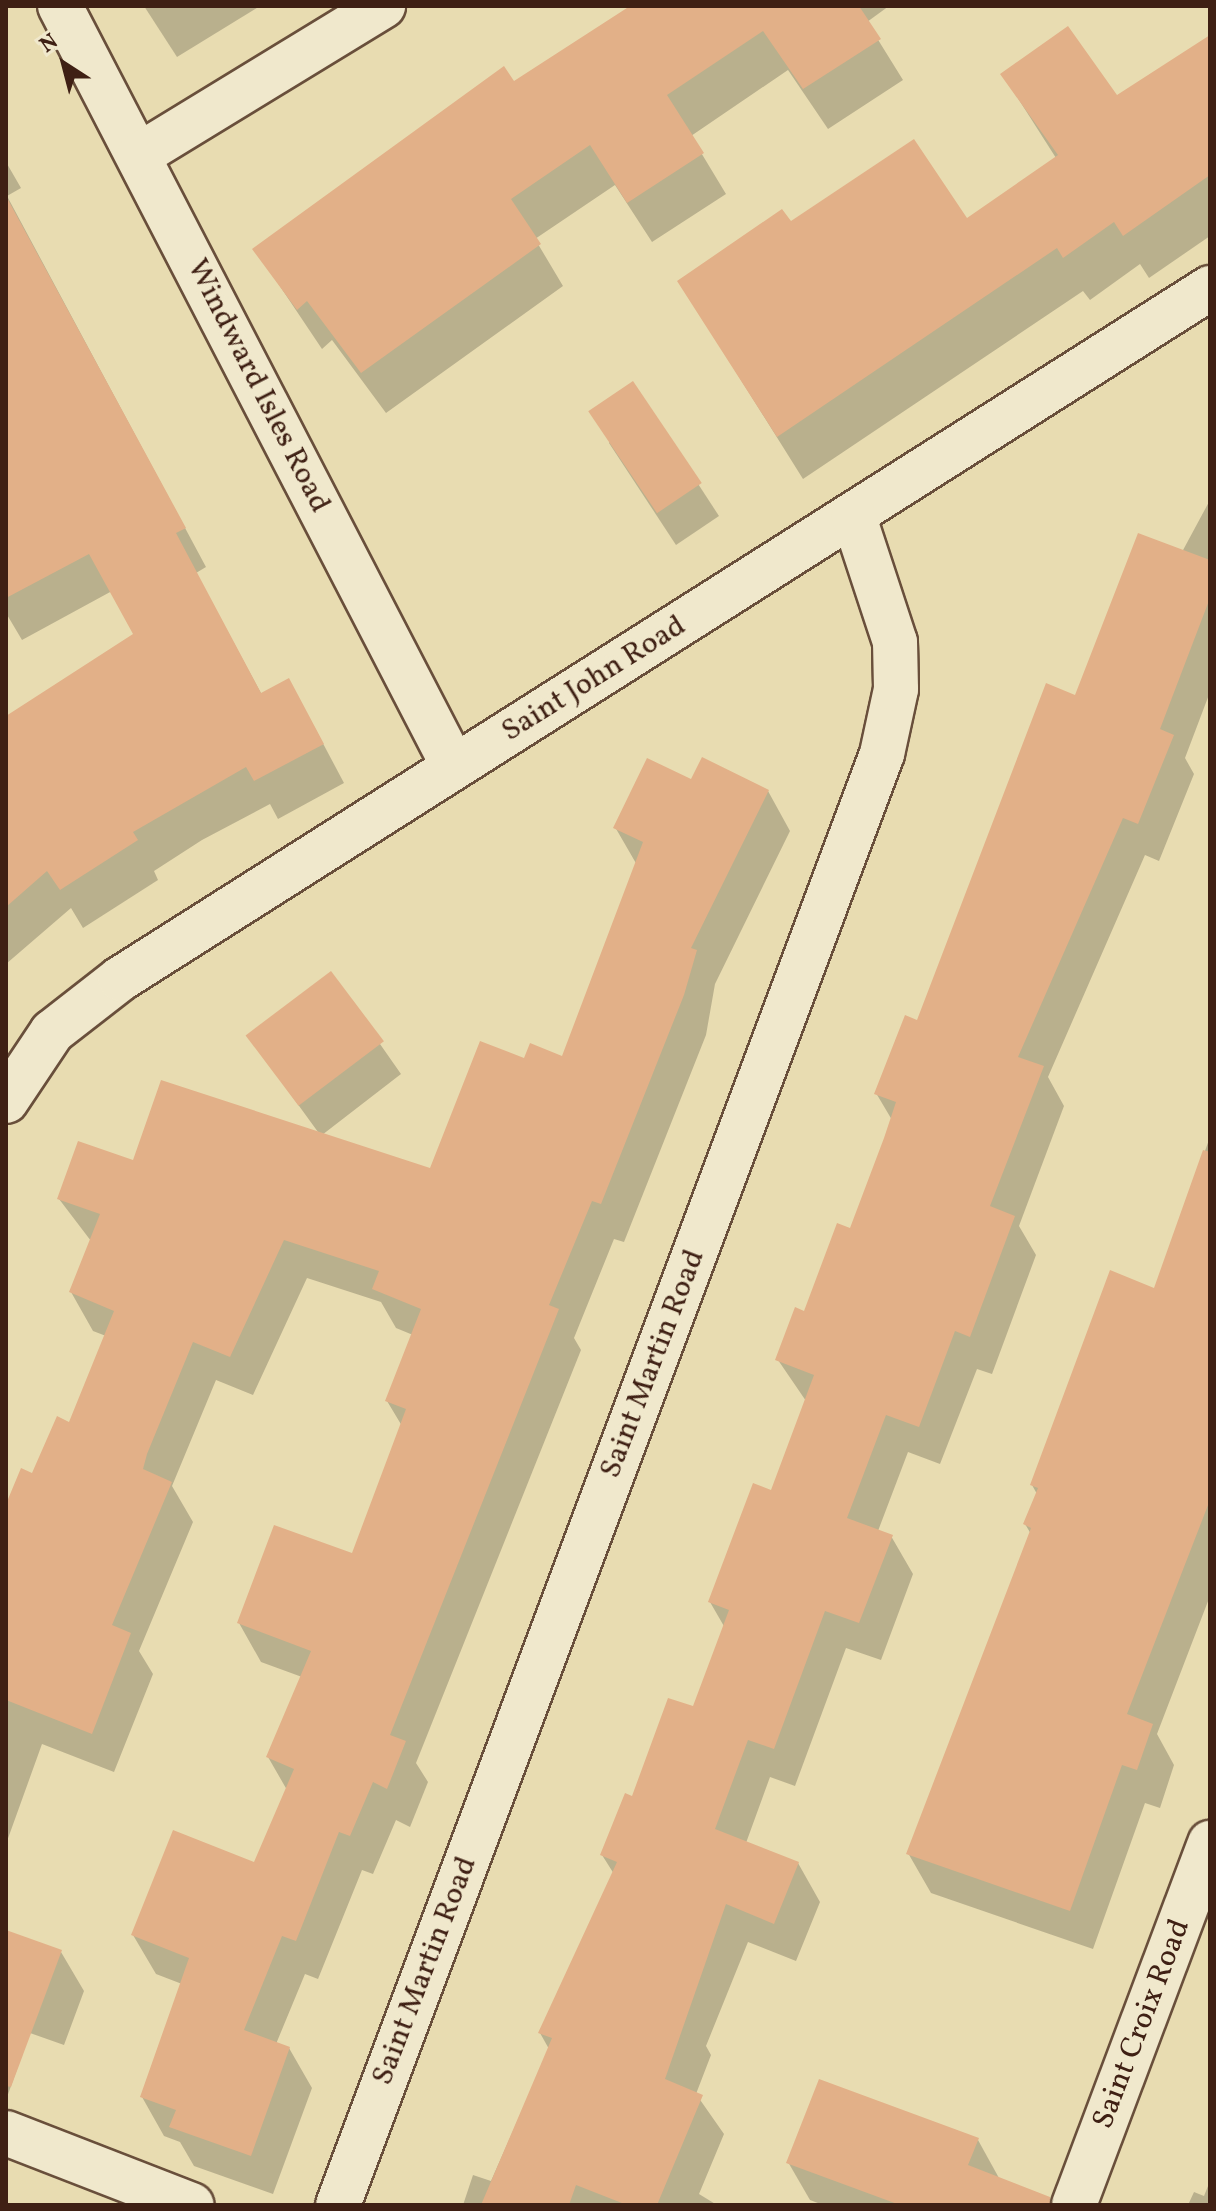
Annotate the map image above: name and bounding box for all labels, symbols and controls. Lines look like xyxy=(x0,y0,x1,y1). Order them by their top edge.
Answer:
north arrow xyxy=(24,24,104,104)
text: N xyxy=(34,27,65,61)
street label: Windward Isles Road xyxy=(178,253,338,519)
street label: Saint John Road xyxy=(495,608,693,750)
street label: Saint Martin Road xyxy=(593,1245,713,1483)
street label: Saint Martin Road xyxy=(365,1852,485,2090)
street label: Saint Croix Road xyxy=(1086,1914,1198,2134)

